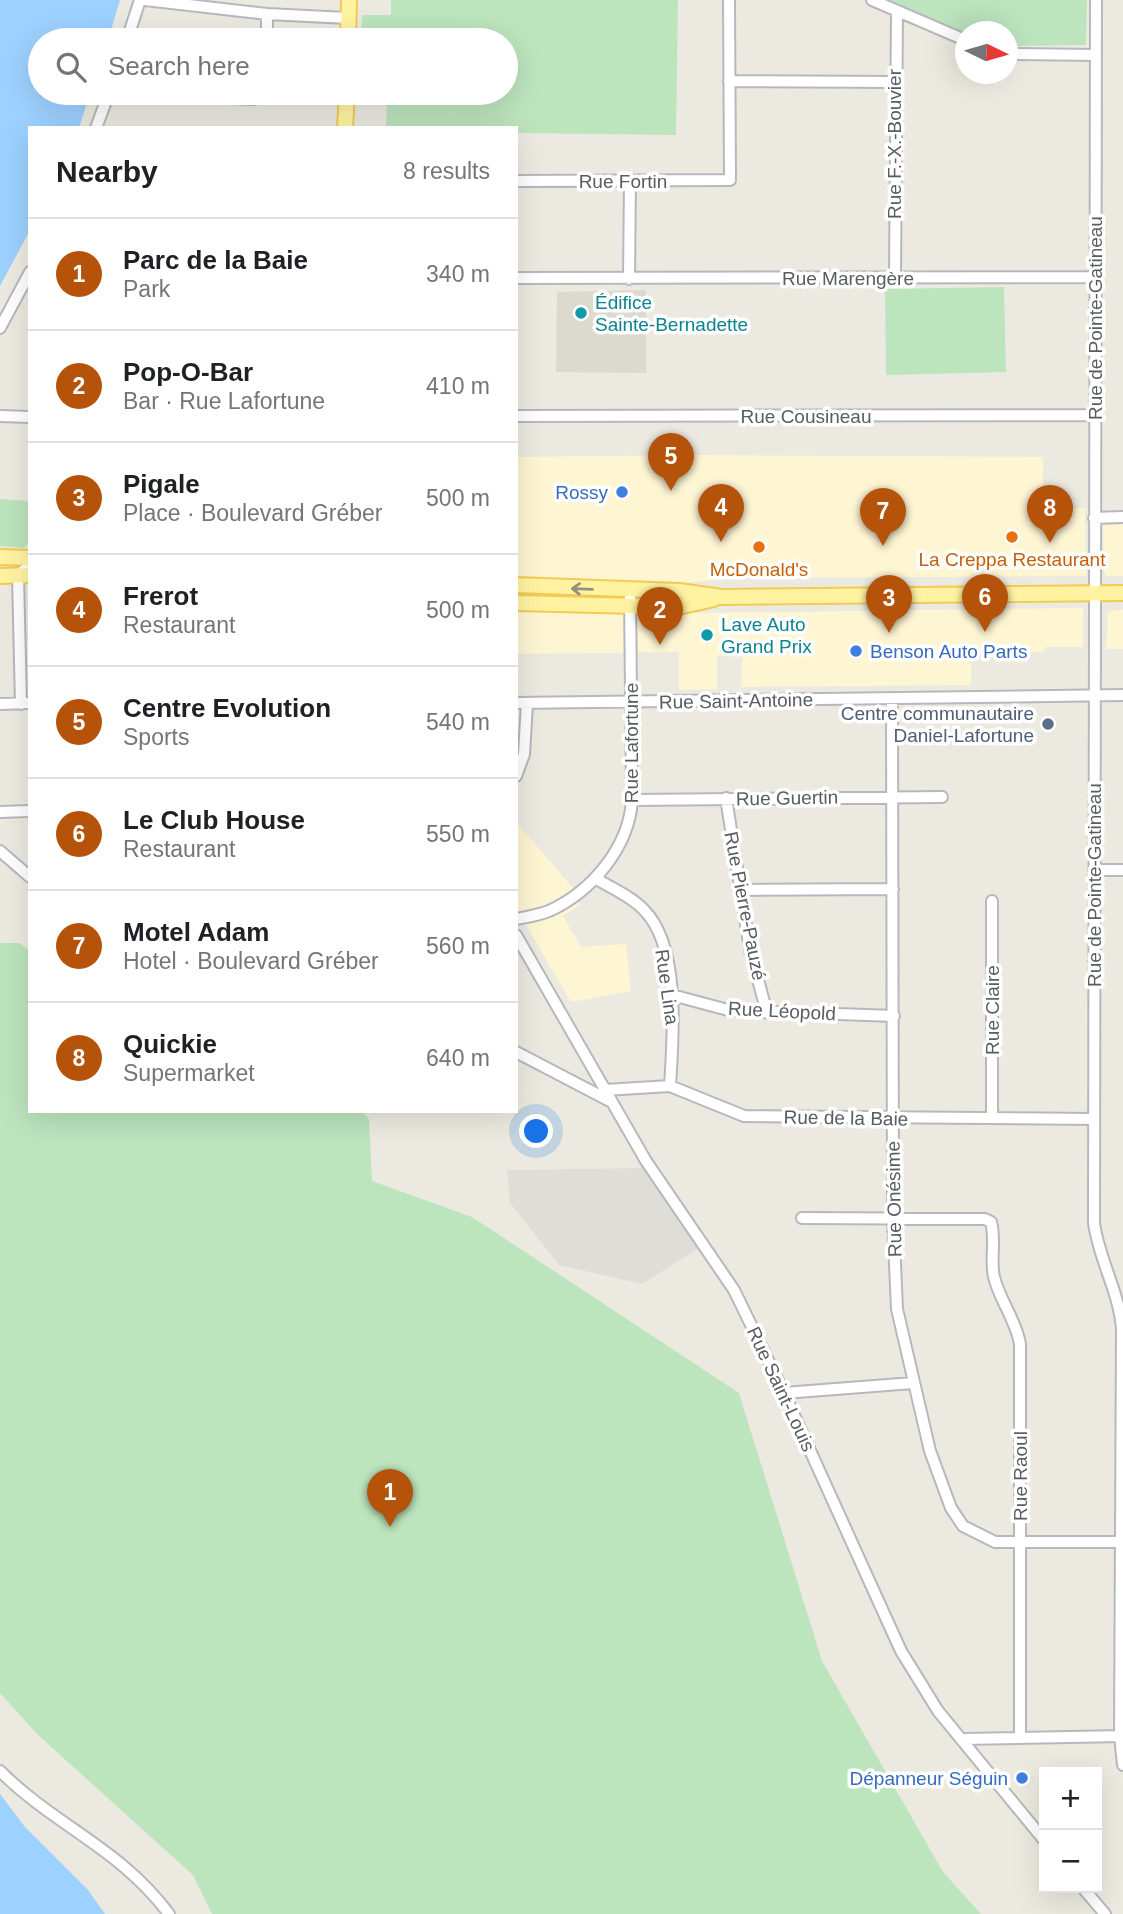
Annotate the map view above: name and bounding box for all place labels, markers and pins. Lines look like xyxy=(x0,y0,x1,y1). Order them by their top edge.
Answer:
place label: Édifice Sainte-Bernadette xyxy=(595,292,748,335)
marker: Édifice Sainte-Bernadette xyxy=(573,305,589,321)
pin: 5 xyxy=(648,433,694,491)
place label: Rossy xyxy=(555,482,608,503)
marker: Rossy xyxy=(614,484,630,500)
pin: 4 xyxy=(698,484,744,542)
pin: 8 xyxy=(1027,485,1073,543)
pin: 7 xyxy=(860,488,906,546)
marker: La Creppa Restaurant xyxy=(1004,529,1020,545)
marker: McDonald's xyxy=(751,539,767,555)
place label: La Creppa Restaurant xyxy=(919,549,1106,570)
place label: McDonald's xyxy=(710,559,808,580)
pin: 6 xyxy=(962,574,1008,632)
pin: 3 xyxy=(866,575,912,633)
pin: 2 xyxy=(637,587,683,645)
place label: Lave Auto Grand Prix xyxy=(721,614,812,657)
marker: Lave Auto Grand Prix xyxy=(699,627,715,643)
place label: Benson Auto Parts xyxy=(870,641,1027,662)
marker: Benson Auto Parts xyxy=(848,643,864,659)
place label: Centre communautaire Daniel-Lafortune xyxy=(841,703,1034,746)
marker: Centre communautaire Daniel-Lafortune xyxy=(1040,716,1056,732)
pin: 1 xyxy=(367,1469,413,1527)
place label: Dépanneur Séguin xyxy=(850,1768,1008,1789)
marker: Dépanneur Séguin xyxy=(1014,1770,1030,1786)

